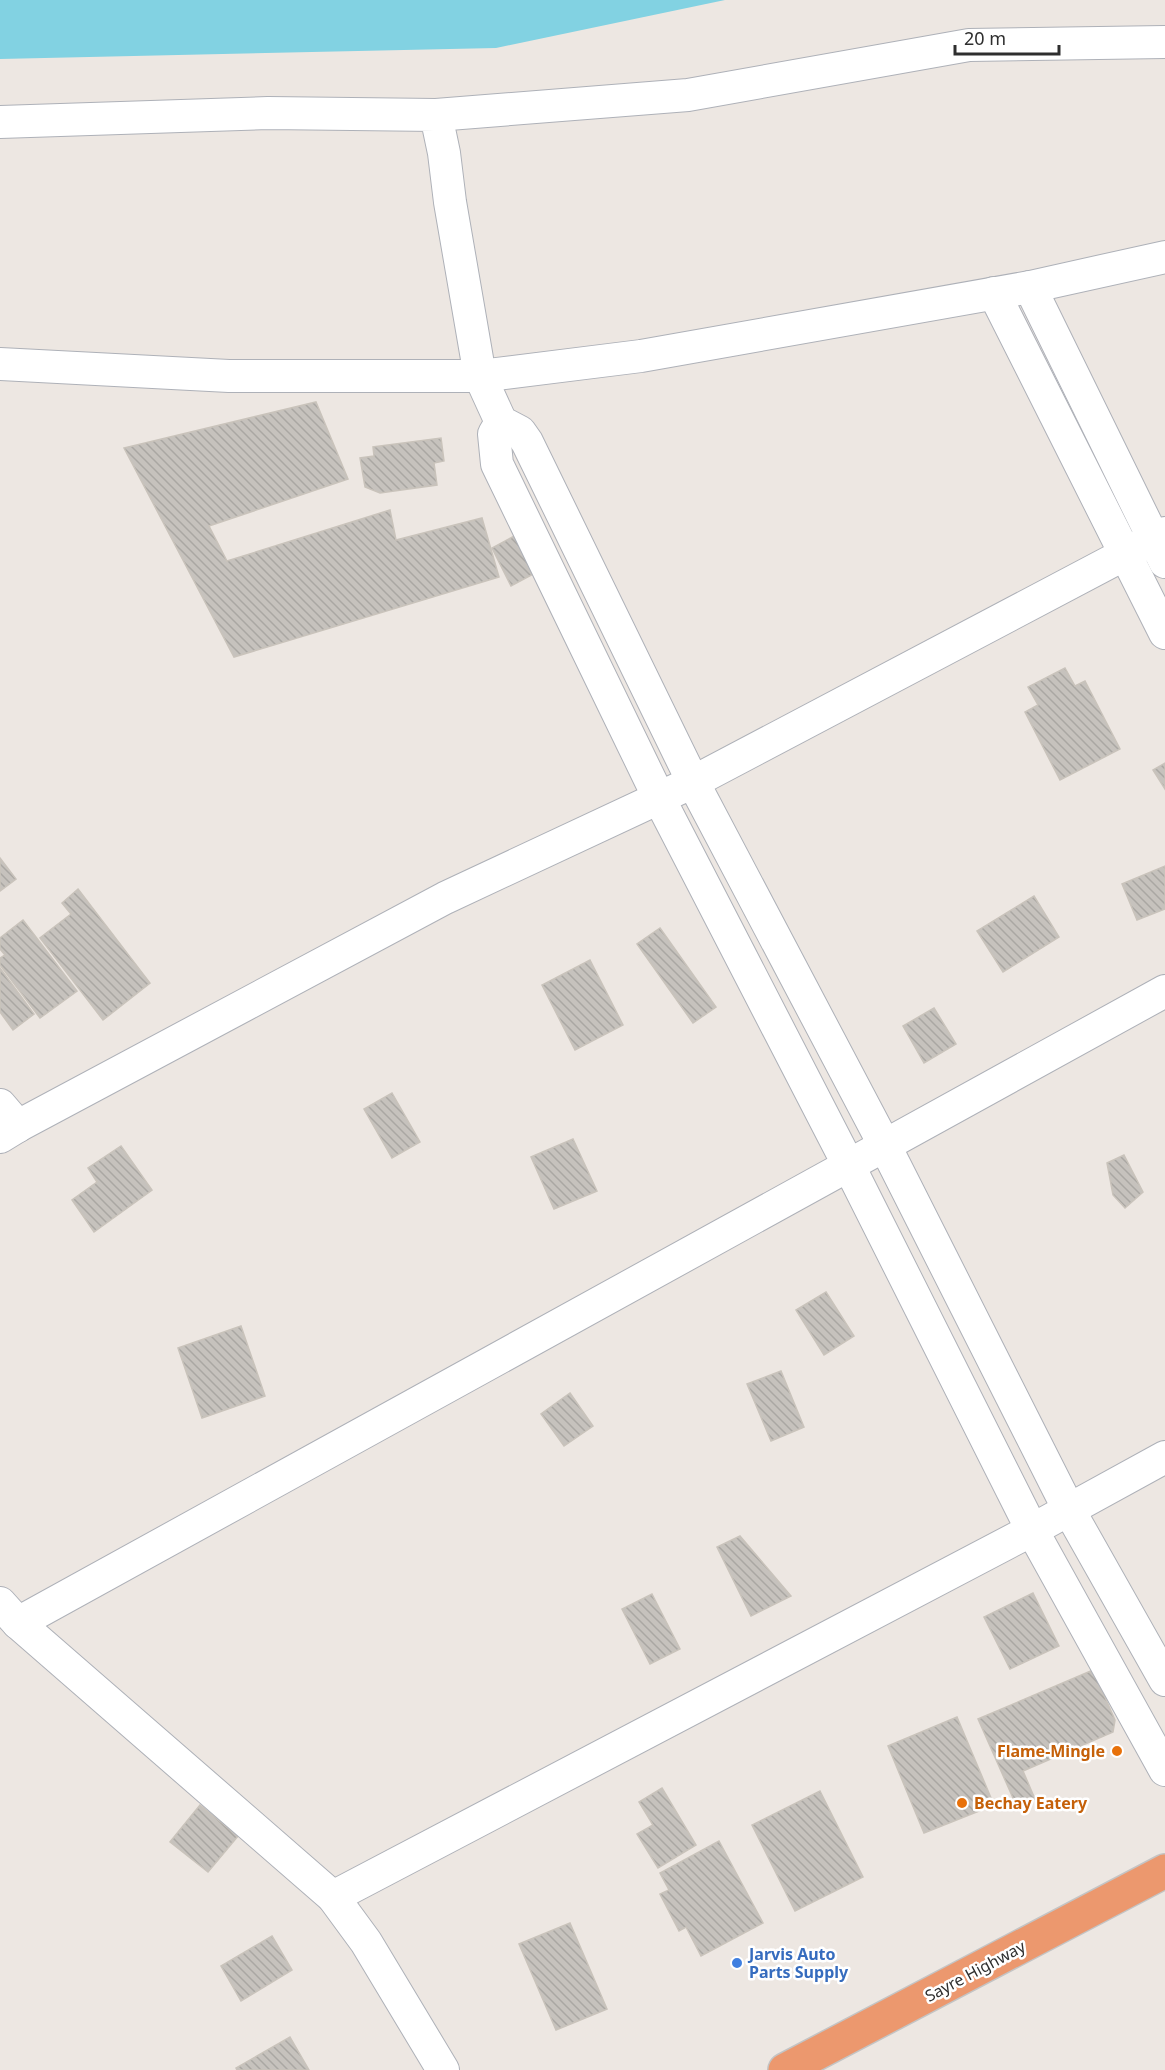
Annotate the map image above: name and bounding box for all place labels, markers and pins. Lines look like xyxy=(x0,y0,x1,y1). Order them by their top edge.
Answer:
place label: Flame-Mingle xyxy=(997,1740,1105,1762)
marker: Flame-Mingle xyxy=(1110,1744,1124,1758)
place label: Bechay Eatery xyxy=(974,1792,1088,1814)
marker: Bechay Eatery xyxy=(955,1796,969,1810)
place label: Jarvis Auto Parts Supply xyxy=(747,1943,849,1983)
marker: Jarvis Auto Parts Supply xyxy=(730,1956,744,1970)

